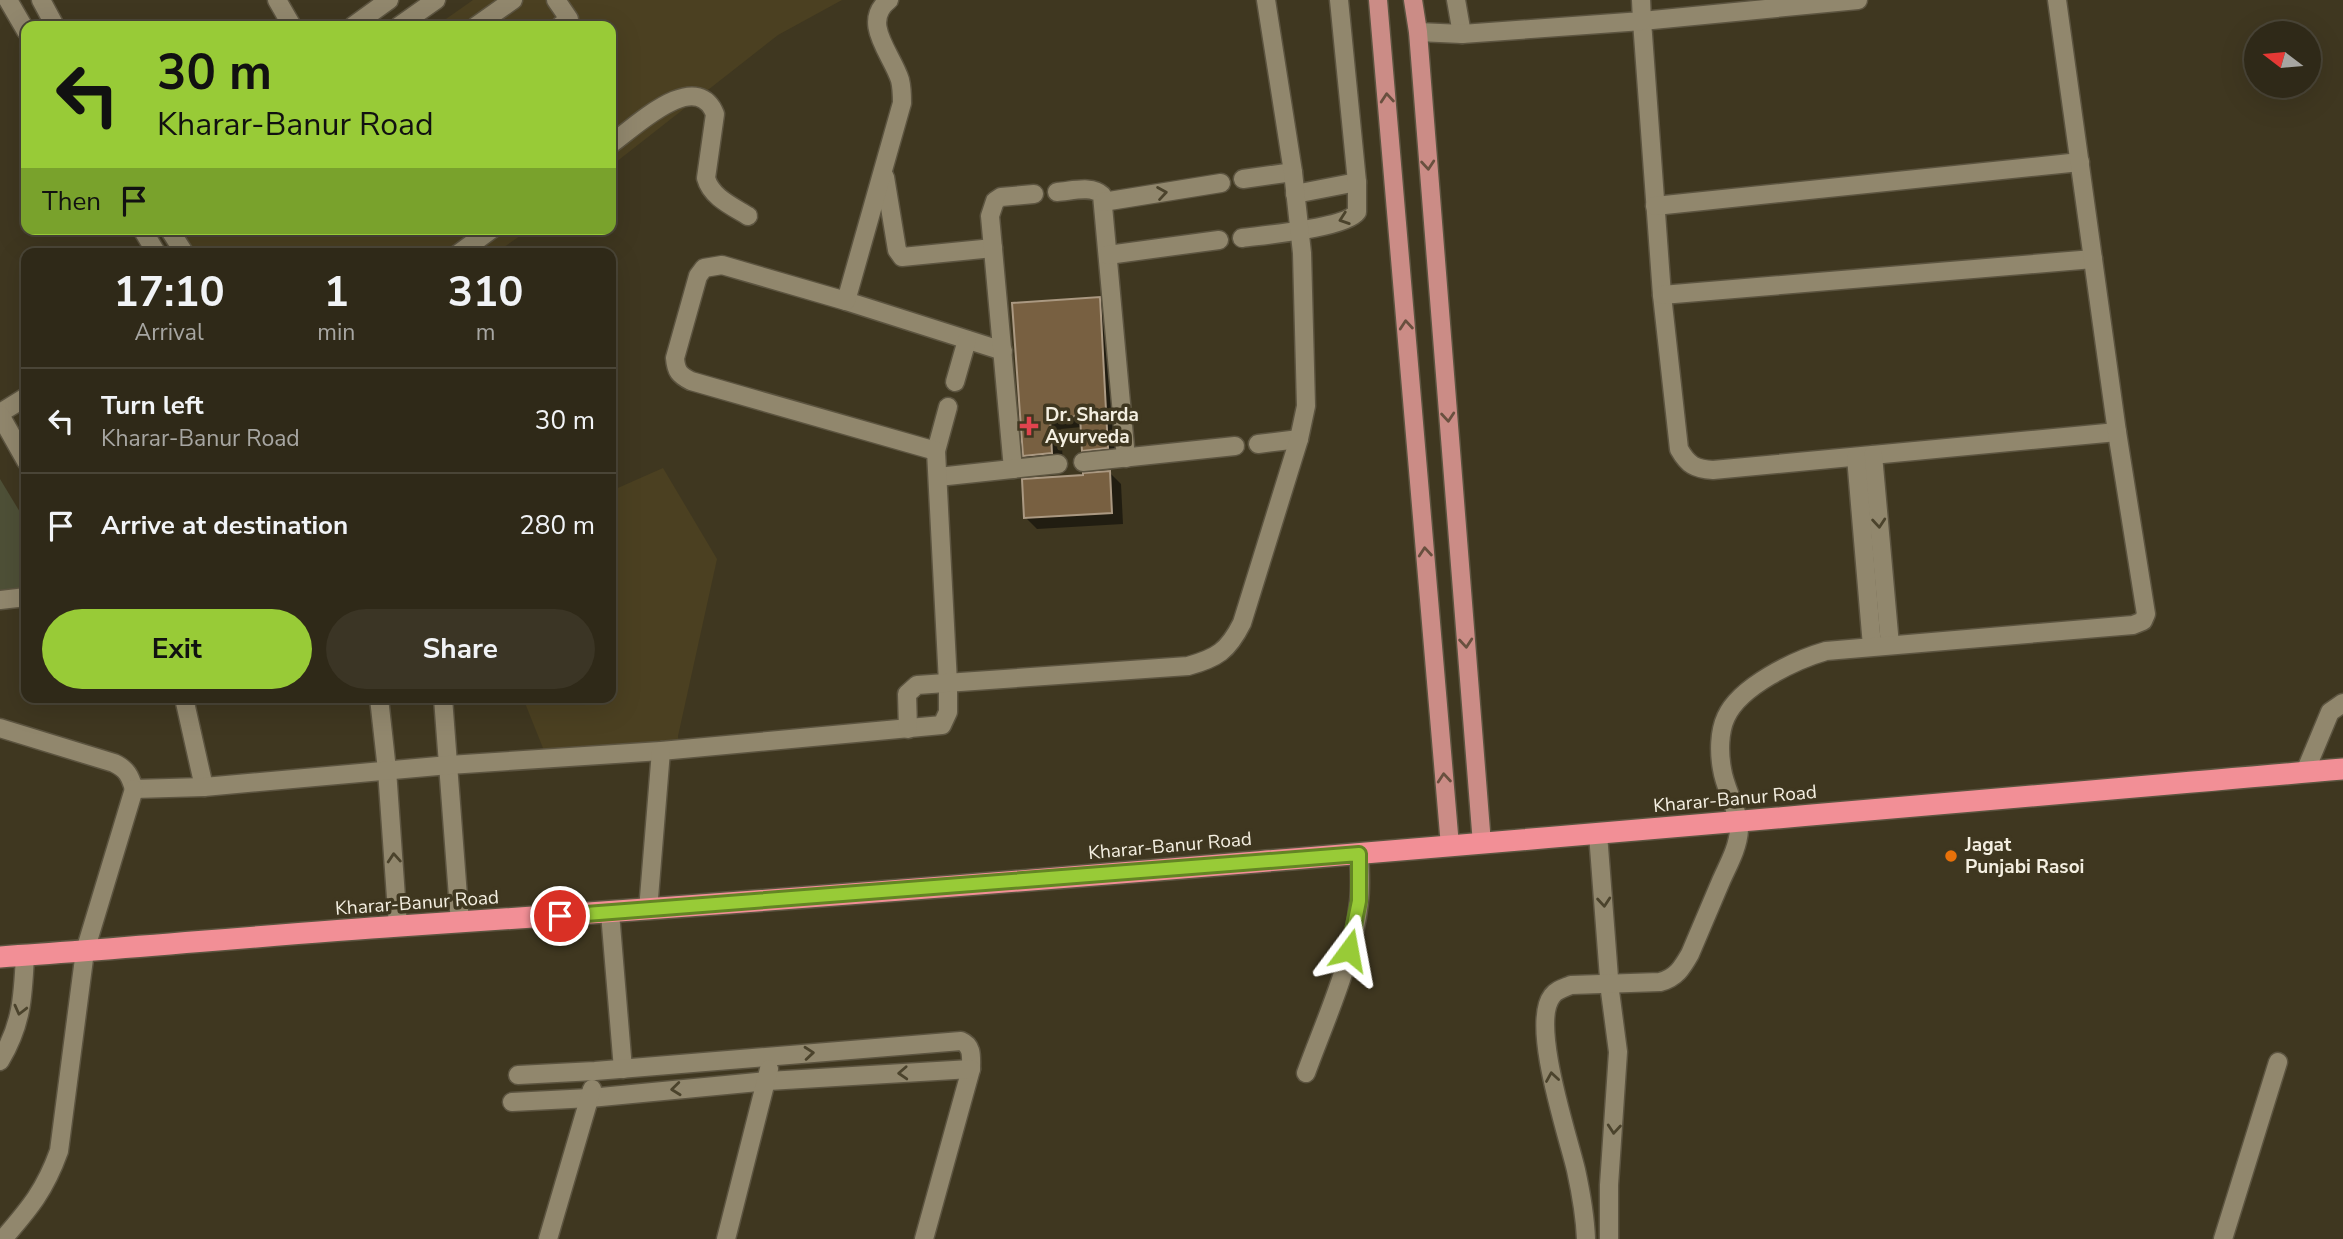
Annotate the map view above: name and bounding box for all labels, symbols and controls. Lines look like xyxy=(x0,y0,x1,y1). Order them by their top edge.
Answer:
north arrow xyxy=(2244,21,2320,98)
map controls xyxy=(2244,21,2321,98)
text: 30 m xyxy=(157,39,272,106)
icon: left xyxy=(42,49,133,140)
one-way arrow xyxy=(1380,93,1395,104)
text: Kharar-Banur Road xyxy=(157,103,434,146)
one-way arrow xyxy=(1421,160,1436,171)
icon: arrive xyxy=(115,182,153,220)
text: Then xyxy=(42,184,101,219)
one-way arrow xyxy=(1156,185,1168,200)
one-way arrow xyxy=(1338,211,1350,226)
text: 17:10 xyxy=(114,264,225,321)
text: 1 xyxy=(324,264,349,321)
text: 310 xyxy=(448,264,523,321)
text: Arrival xyxy=(135,317,204,348)
text: min xyxy=(317,317,355,348)
text: m xyxy=(476,317,496,348)
one-way arrow xyxy=(1399,319,1414,330)
text: Turn left xyxy=(101,388,204,423)
icon: left xyxy=(42,402,80,440)
place label: Dr. Sharda Ayurveda xyxy=(1045,402,1139,450)
text: 30 m xyxy=(535,403,595,438)
one-way arrow xyxy=(1440,411,1455,422)
marker: Dr. Sharda Ayurveda xyxy=(1019,416,1039,436)
text: Kharar-Banur Road xyxy=(101,423,300,454)
icon: arrive xyxy=(42,507,80,545)
text: Arrive at destination xyxy=(101,508,348,543)
text: 280 m xyxy=(519,508,595,543)
one-way arrow xyxy=(1871,518,1886,529)
one-way arrow xyxy=(1418,546,1433,557)
button: Exit xyxy=(42,609,312,689)
button: Share xyxy=(326,609,595,689)
one-way arrow xyxy=(1458,638,1473,649)
one-way arrow xyxy=(1437,773,1452,784)
street label: Kharar-Banur Road xyxy=(1652,779,1818,819)
street label: Kharar-Banur Road xyxy=(1087,826,1253,866)
place label: Jagat Punjabi Rasoi xyxy=(1964,832,2084,880)
marker: Jagat Punjabi Rasoi xyxy=(1943,848,1959,864)
one-way arrow xyxy=(386,852,401,863)
street label: Kharar-Banur Road xyxy=(334,884,500,922)
pin xyxy=(530,886,590,946)
icon: arrive xyxy=(541,897,579,935)
one-way arrow xyxy=(1596,897,1611,908)
position arrow xyxy=(1312,913,1386,987)
one-way arrow xyxy=(14,1004,28,1016)
one-way arrow xyxy=(804,1046,815,1061)
one-way arrow xyxy=(898,1065,909,1080)
one-way arrow xyxy=(1545,1071,1560,1083)
one-way arrow xyxy=(671,1081,682,1096)
one-way arrow xyxy=(1607,1123,1622,1134)

